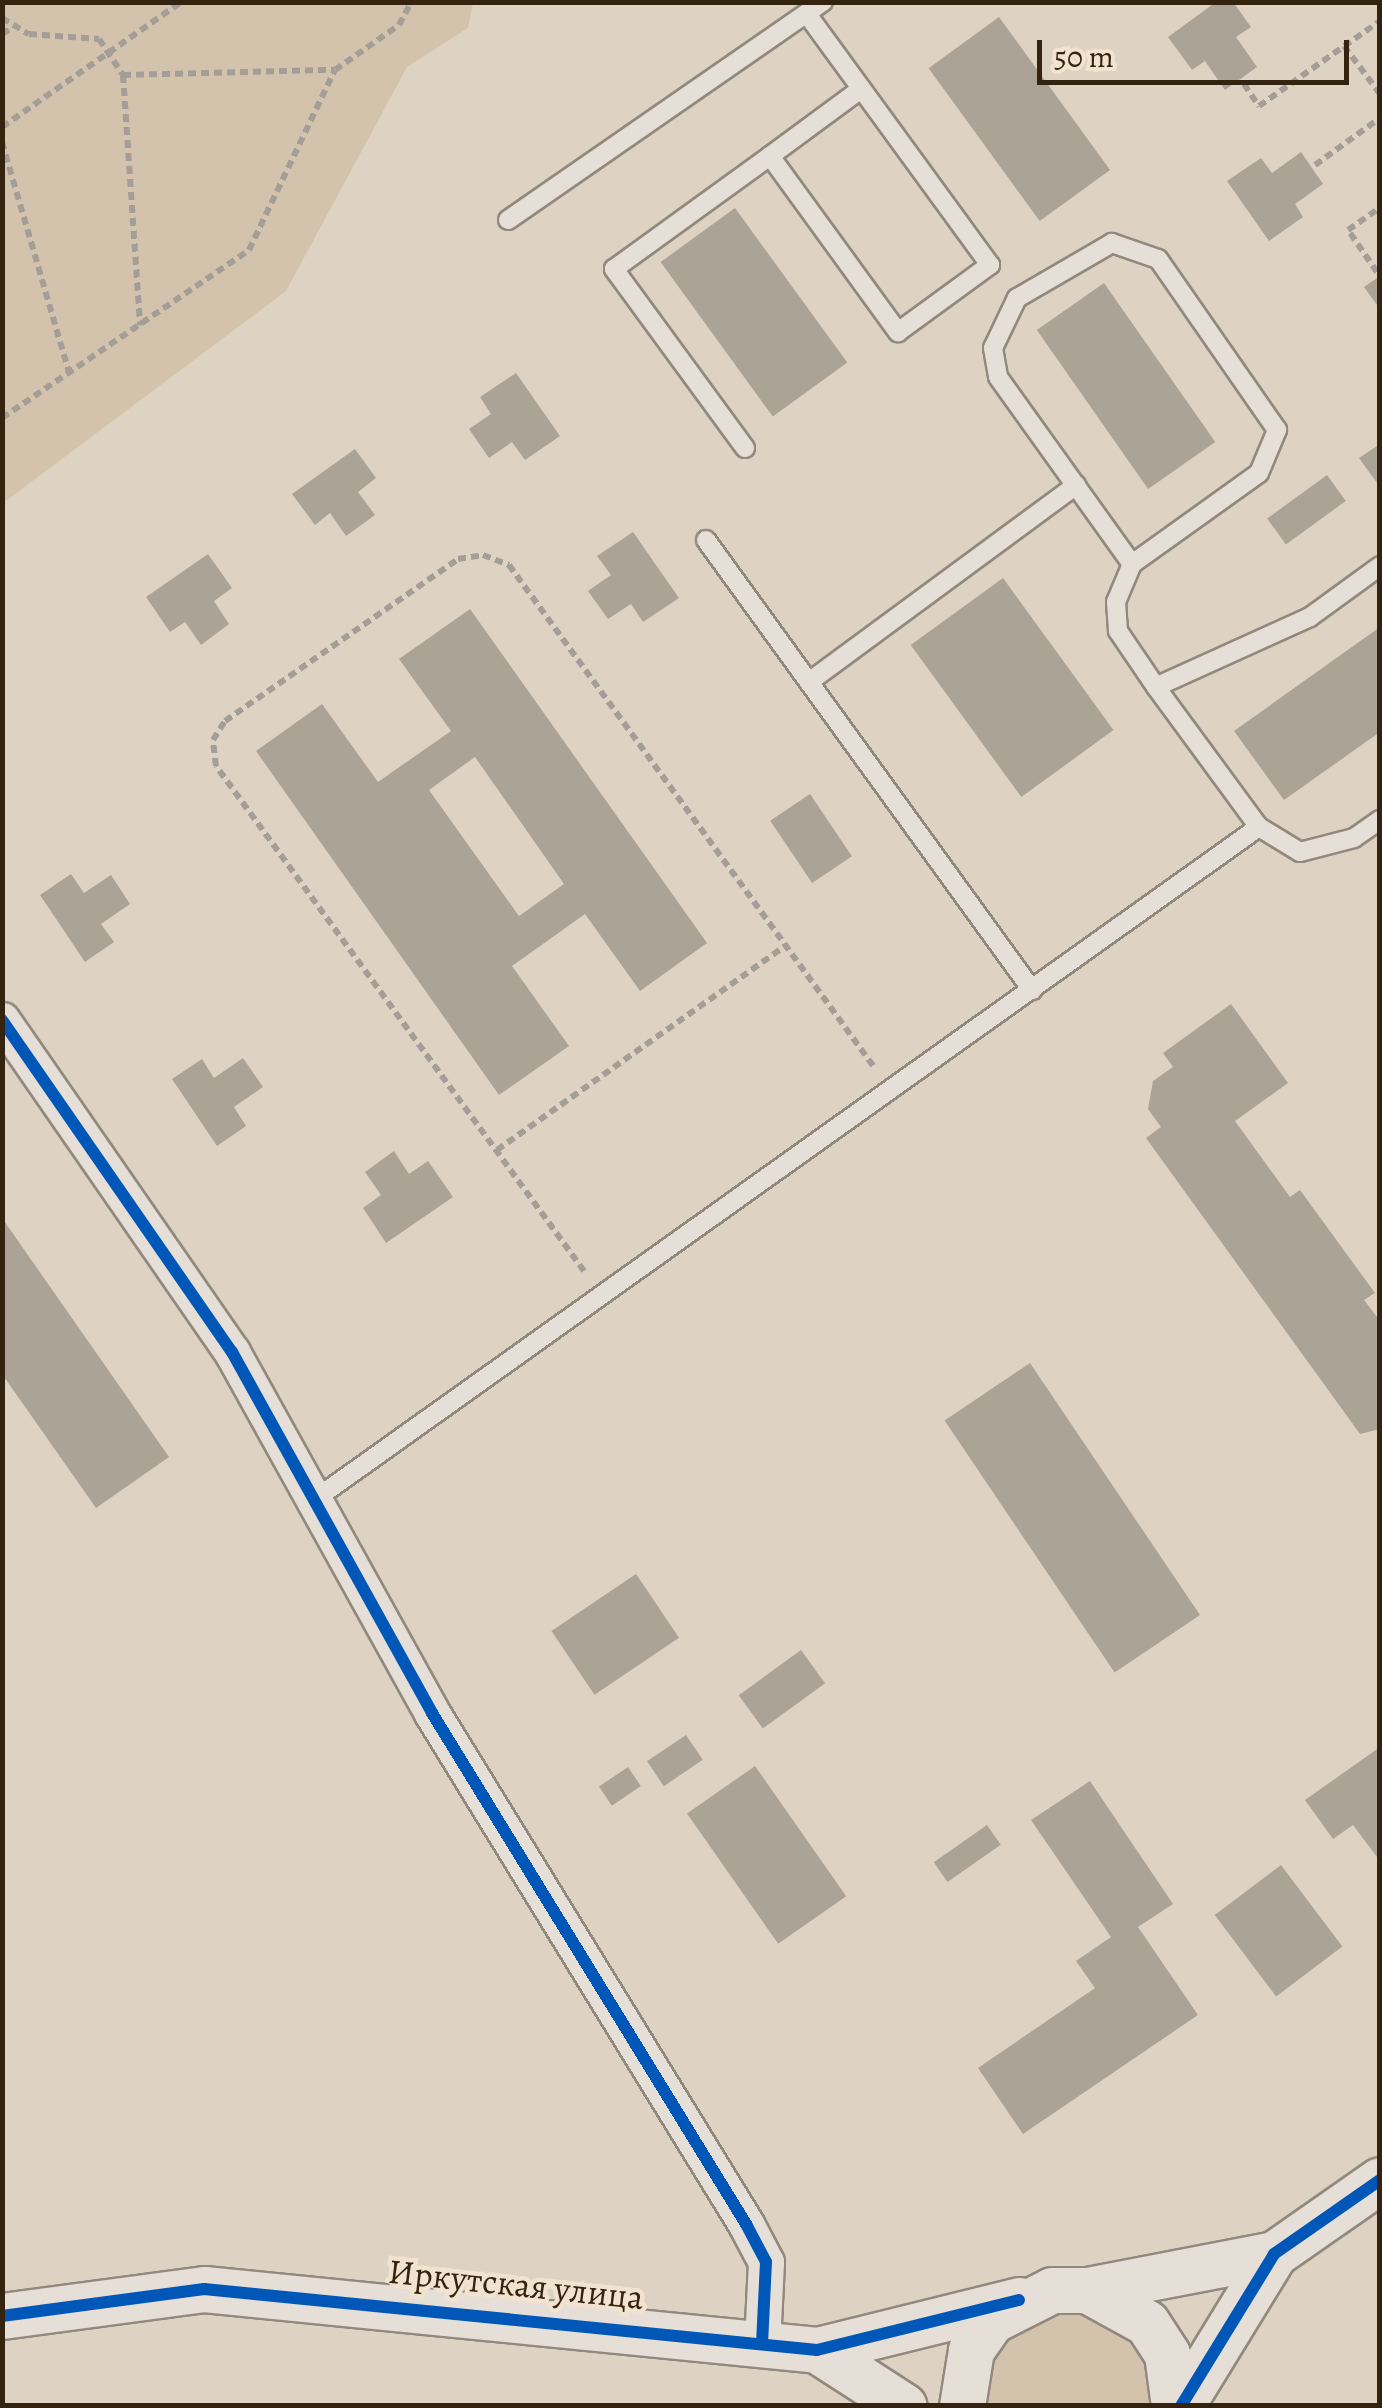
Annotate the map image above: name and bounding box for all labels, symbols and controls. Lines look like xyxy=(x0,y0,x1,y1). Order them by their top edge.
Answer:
scale bar xyxy=(1042,20,1354,82)
text: 50 m xyxy=(1054,37,1114,77)
street label: Иркутская улица xyxy=(386,2250,646,2318)

